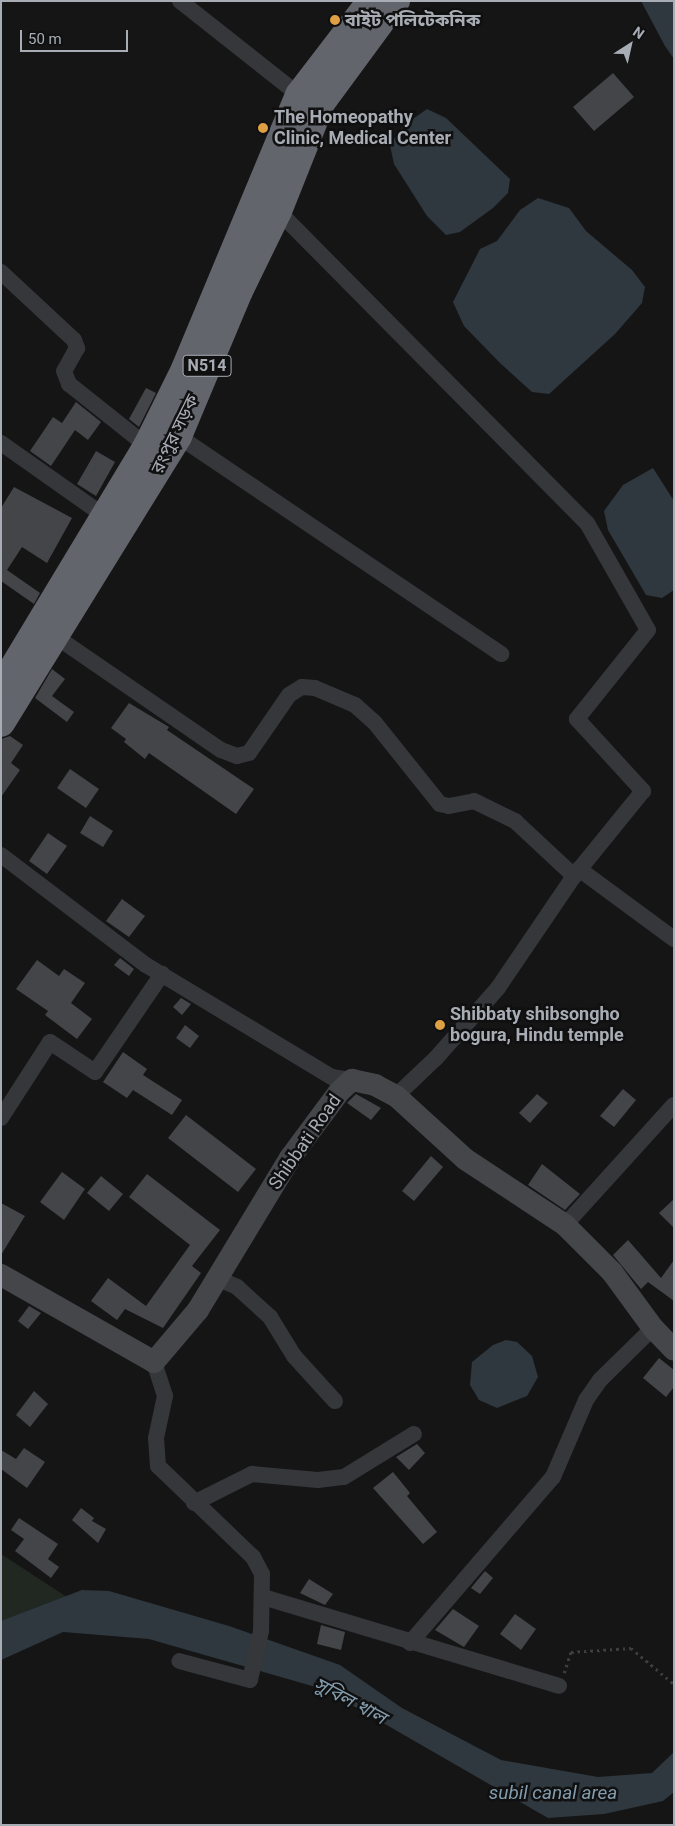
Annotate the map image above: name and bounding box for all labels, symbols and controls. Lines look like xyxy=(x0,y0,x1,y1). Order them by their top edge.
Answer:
place label: বাইট পলিটেকনিক xyxy=(345,9,480,31)
marker: বাইট পলিটেকনিক xyxy=(329,14,341,26)
scale bar xyxy=(22,20,130,52)
north arrow xyxy=(605,20,655,70)
text: N xyxy=(630,23,647,42)
text: 50 m xyxy=(28,30,62,48)
place label: The Homeopathy Clinic, Medical Center xyxy=(274,107,451,150)
marker: The Homeopathy Clinic, Medical Center xyxy=(256,121,270,135)
road number: N514 xyxy=(182,352,232,380)
street label: রংপুর সড়ক xyxy=(147,391,203,477)
place label: Shibbaty shibsongho bogura, Hindu temple xyxy=(450,1004,624,1046)
marker: Shibbaty shibsongho bogura, Hindu temple xyxy=(434,1019,446,1031)
street label: Shibbati Road xyxy=(264,1090,346,1194)
water label: সুবিল খাল xyxy=(310,1673,390,1729)
water label: subil canal area xyxy=(489,1782,617,1804)

